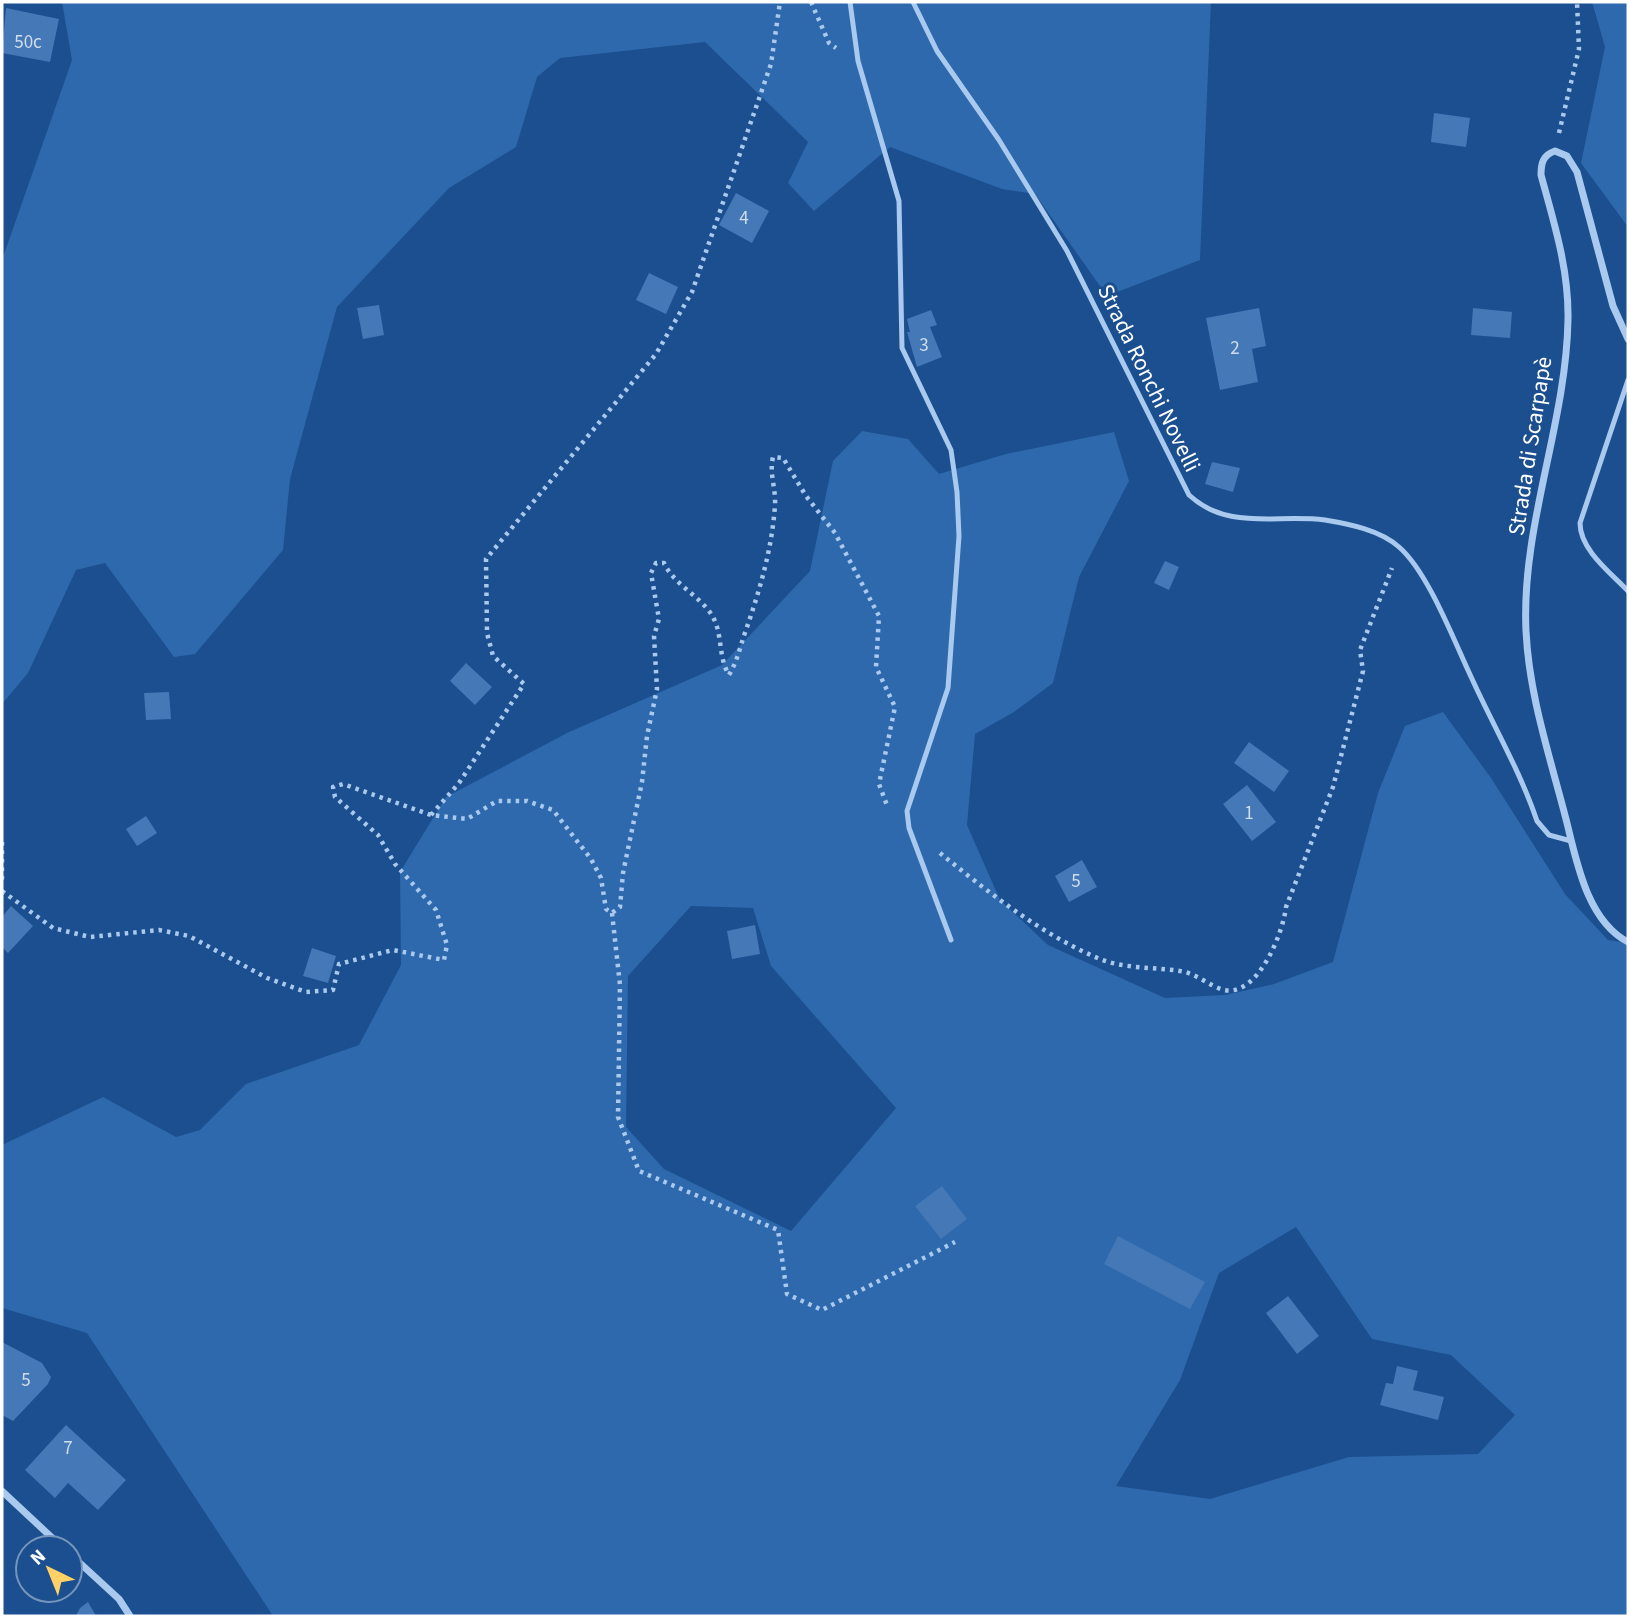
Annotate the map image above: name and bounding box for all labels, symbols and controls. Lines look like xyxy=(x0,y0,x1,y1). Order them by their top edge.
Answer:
house number: 50c xyxy=(14,29,42,56)
house number: 4 xyxy=(739,205,749,232)
street label: Strada Ronchi Novelli xyxy=(1089,278,1209,478)
house number: 3 xyxy=(919,332,929,359)
house number: 2 xyxy=(1230,335,1240,362)
street label: Strada di Scarpapè xyxy=(1500,354,1560,538)
house number: 1 xyxy=(1244,800,1254,827)
house number: 5 xyxy=(1071,868,1081,895)
house number: 5 xyxy=(21,1367,31,1394)
house number: 7 xyxy=(63,1435,73,1462)
north arrow xyxy=(14,1534,84,1604)
text: N xyxy=(25,1543,52,1572)

